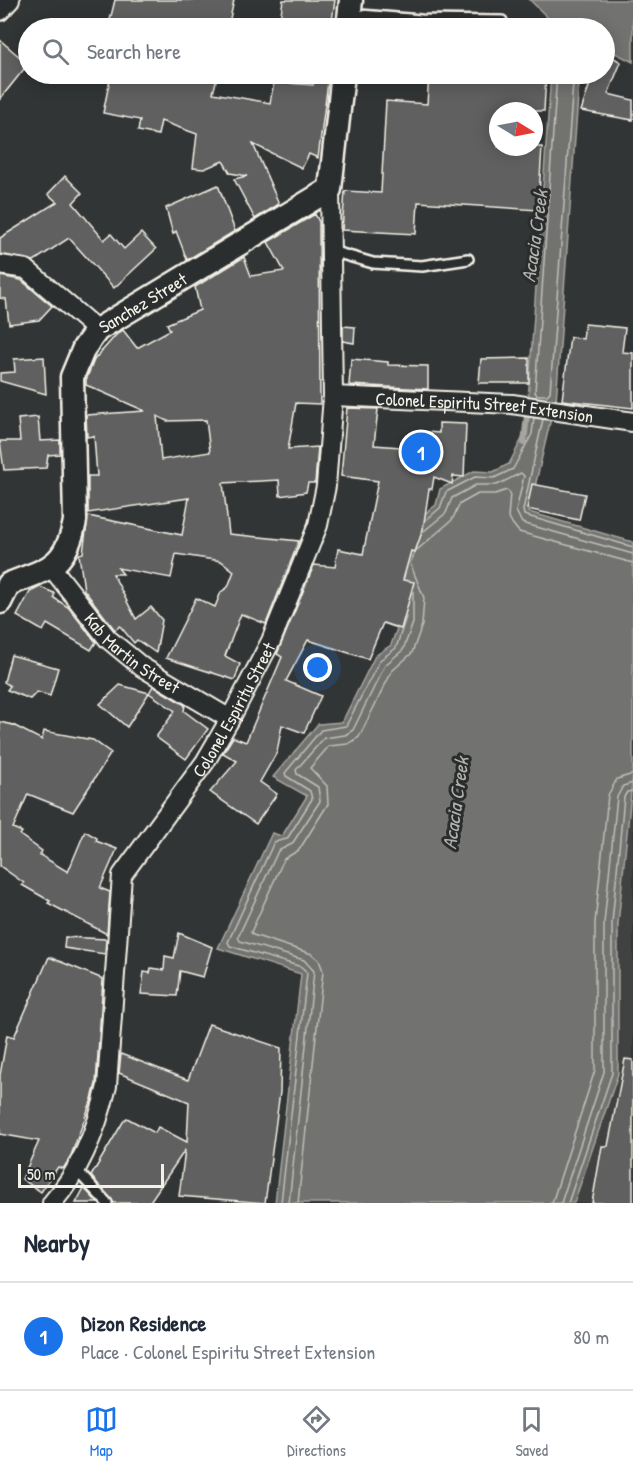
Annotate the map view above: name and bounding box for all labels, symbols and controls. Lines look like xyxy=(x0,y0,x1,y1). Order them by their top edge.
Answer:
search box xyxy=(18,18,615,84)
icon: search xyxy=(39,35,72,68)
text: Search here xyxy=(87,36,181,66)
north arrow xyxy=(489,102,543,156)
water label: Acacia Creek xyxy=(514,186,554,284)
street label: Sanchez Street xyxy=(94,266,192,339)
street label: Colonel Espiritu Street Extension xyxy=(375,385,595,428)
pin: 1 xyxy=(402,430,440,474)
street label: Kab Martin Street xyxy=(79,607,185,700)
street label: Colonel Espiritu Street xyxy=(186,637,281,782)
your location xyxy=(303,653,332,682)
water label: Acacia Creek xyxy=(435,753,475,851)
scale bar xyxy=(18,1161,164,1188)
text: 50 m xyxy=(27,1163,56,1185)
text: Nearby xyxy=(24,1225,90,1260)
text: Dizon Residence xyxy=(81,1308,206,1338)
text: 1 xyxy=(40,1323,47,1350)
text: 80 m xyxy=(573,1323,609,1350)
text: Place · Colonel Espiritu Street Extension xyxy=(81,1338,375,1365)
tab: Map xyxy=(85,1403,118,1461)
tab: Directions xyxy=(287,1403,346,1461)
tab: Saved xyxy=(515,1403,548,1461)

